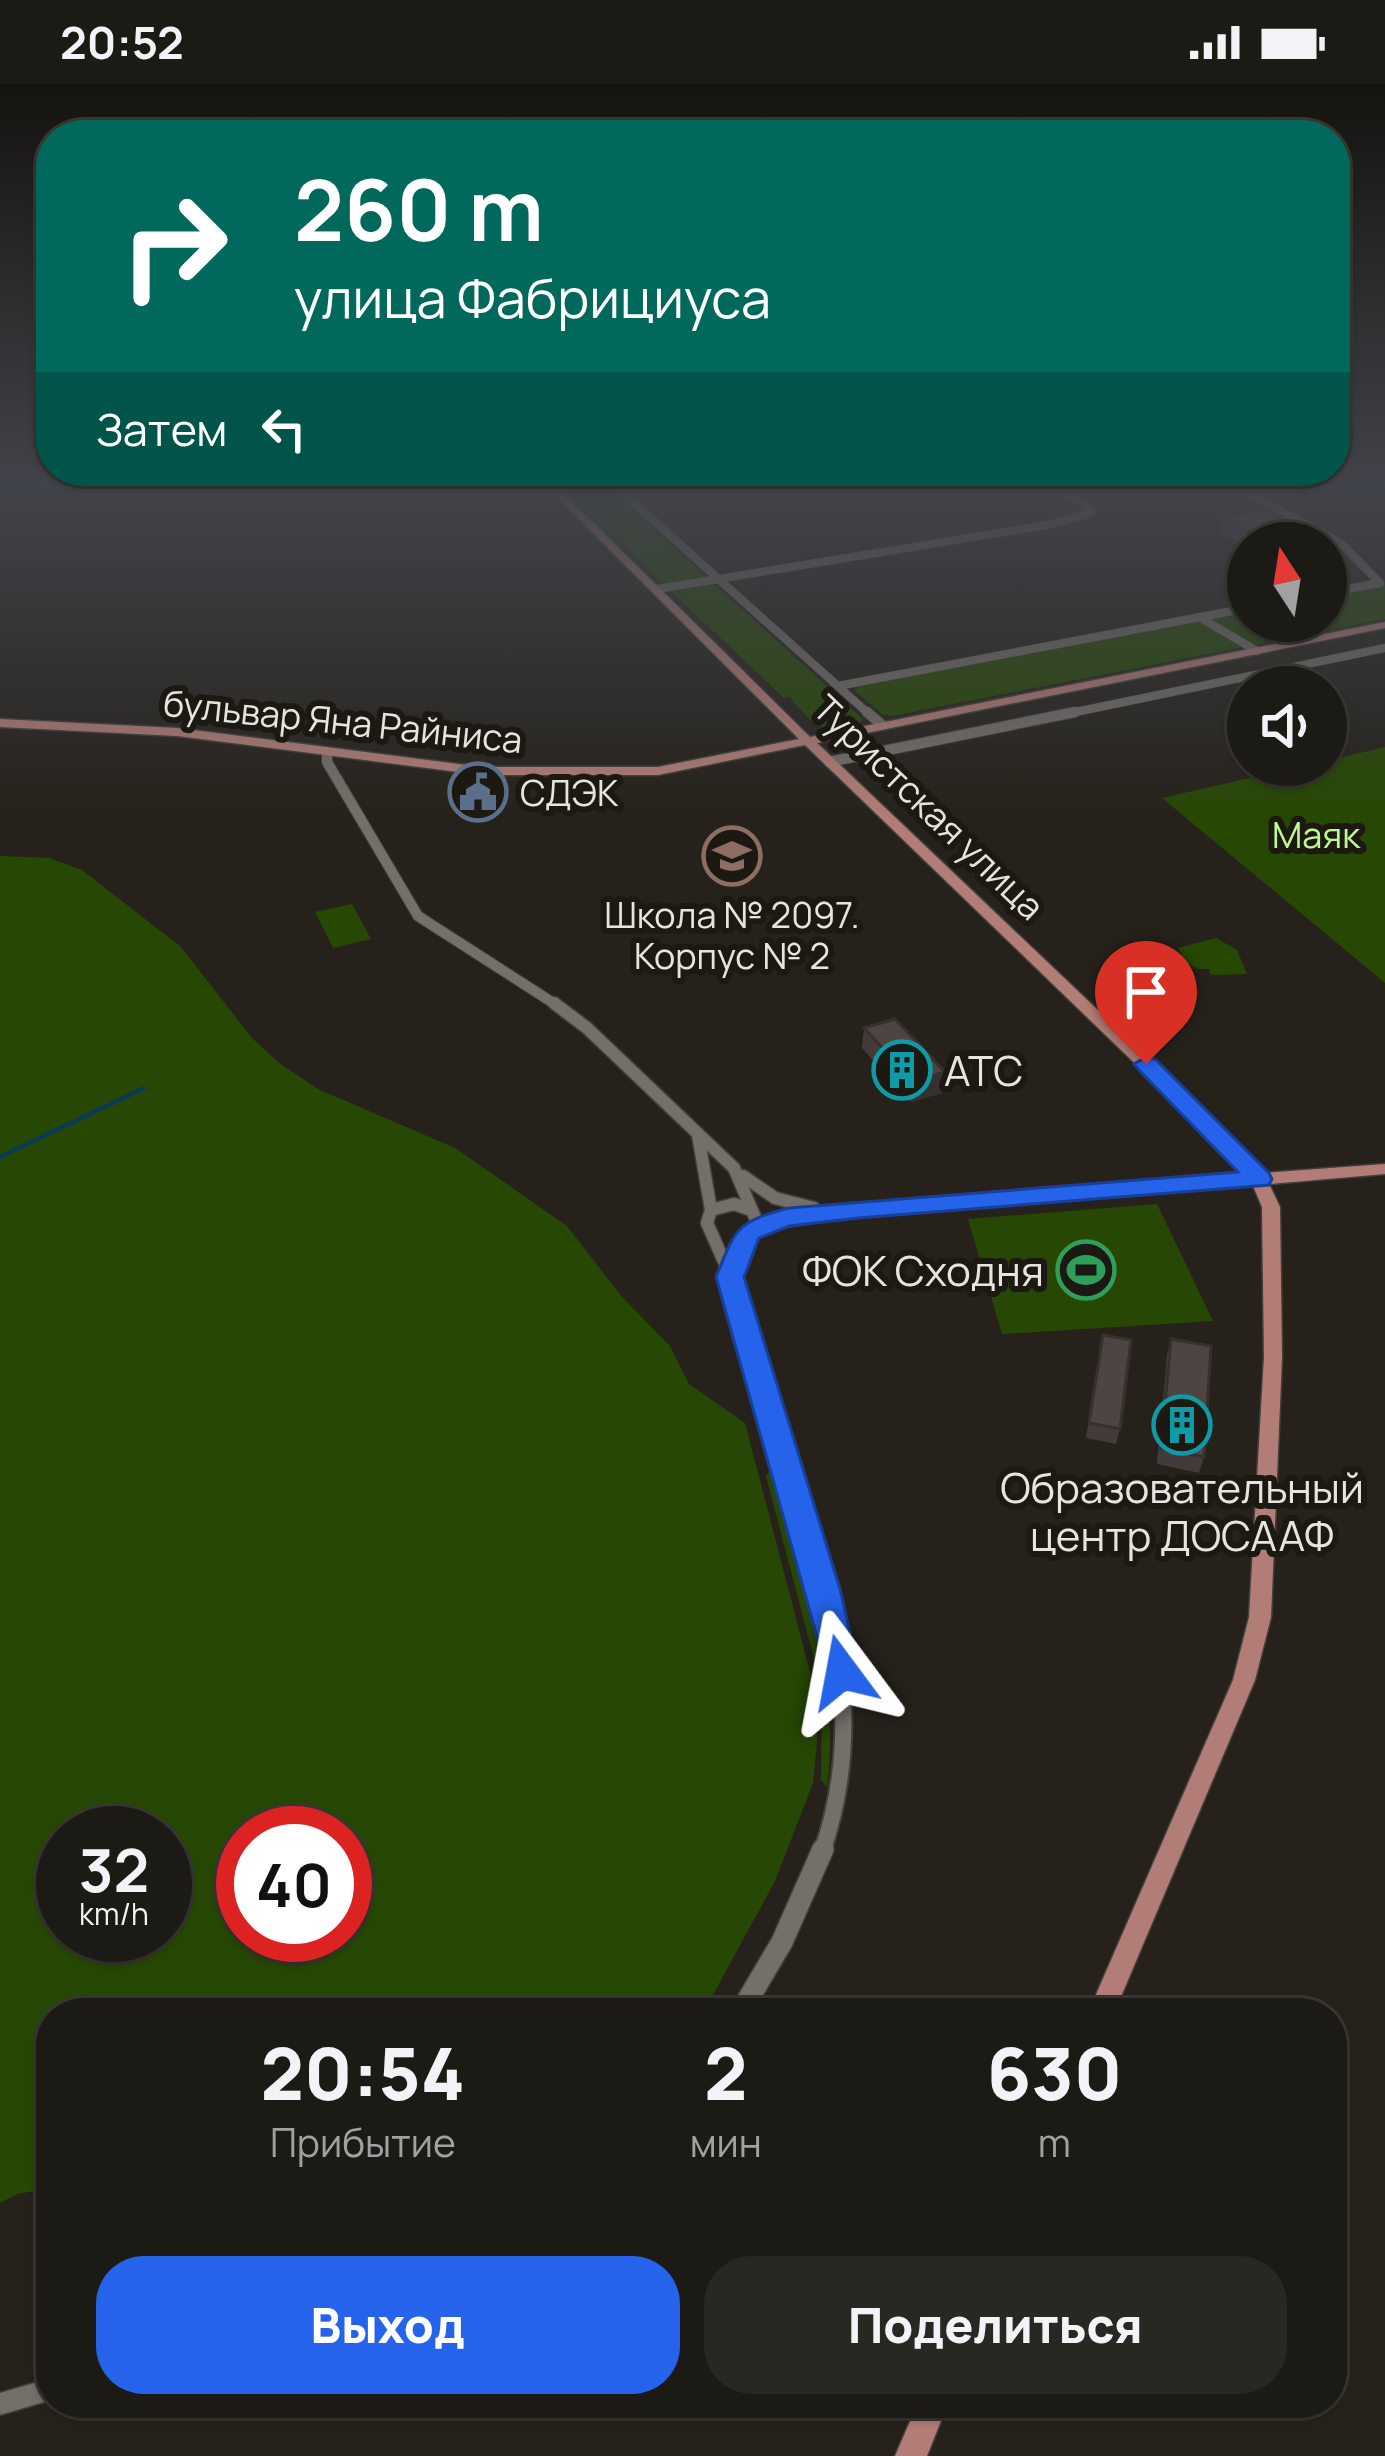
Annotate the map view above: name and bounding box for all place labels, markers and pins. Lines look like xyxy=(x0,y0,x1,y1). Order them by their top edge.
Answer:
public building icon: СДЭК xyxy=(447,761,509,823)
place label: СДЭК xyxy=(520,768,619,817)
school or university icon: Школа № 2097. Корпус № 2 xyxy=(701,825,763,887)
place label: Школа № 2097. Корпус № 2 xyxy=(604,890,860,980)
pin xyxy=(1095,941,1197,1064)
building icon: АТС xyxy=(871,1039,933,1101)
place label: АТС xyxy=(944,1041,1023,1099)
sports icon: ФОК Сходня xyxy=(1055,1239,1117,1301)
place label: ФОК Сходня xyxy=(802,1241,1044,1299)
building icon: Образовательный центр ДОСААФ xyxy=(1151,1394,1213,1456)
place label: Образовательный центр ДОСААФ xyxy=(1000,1458,1364,1564)

